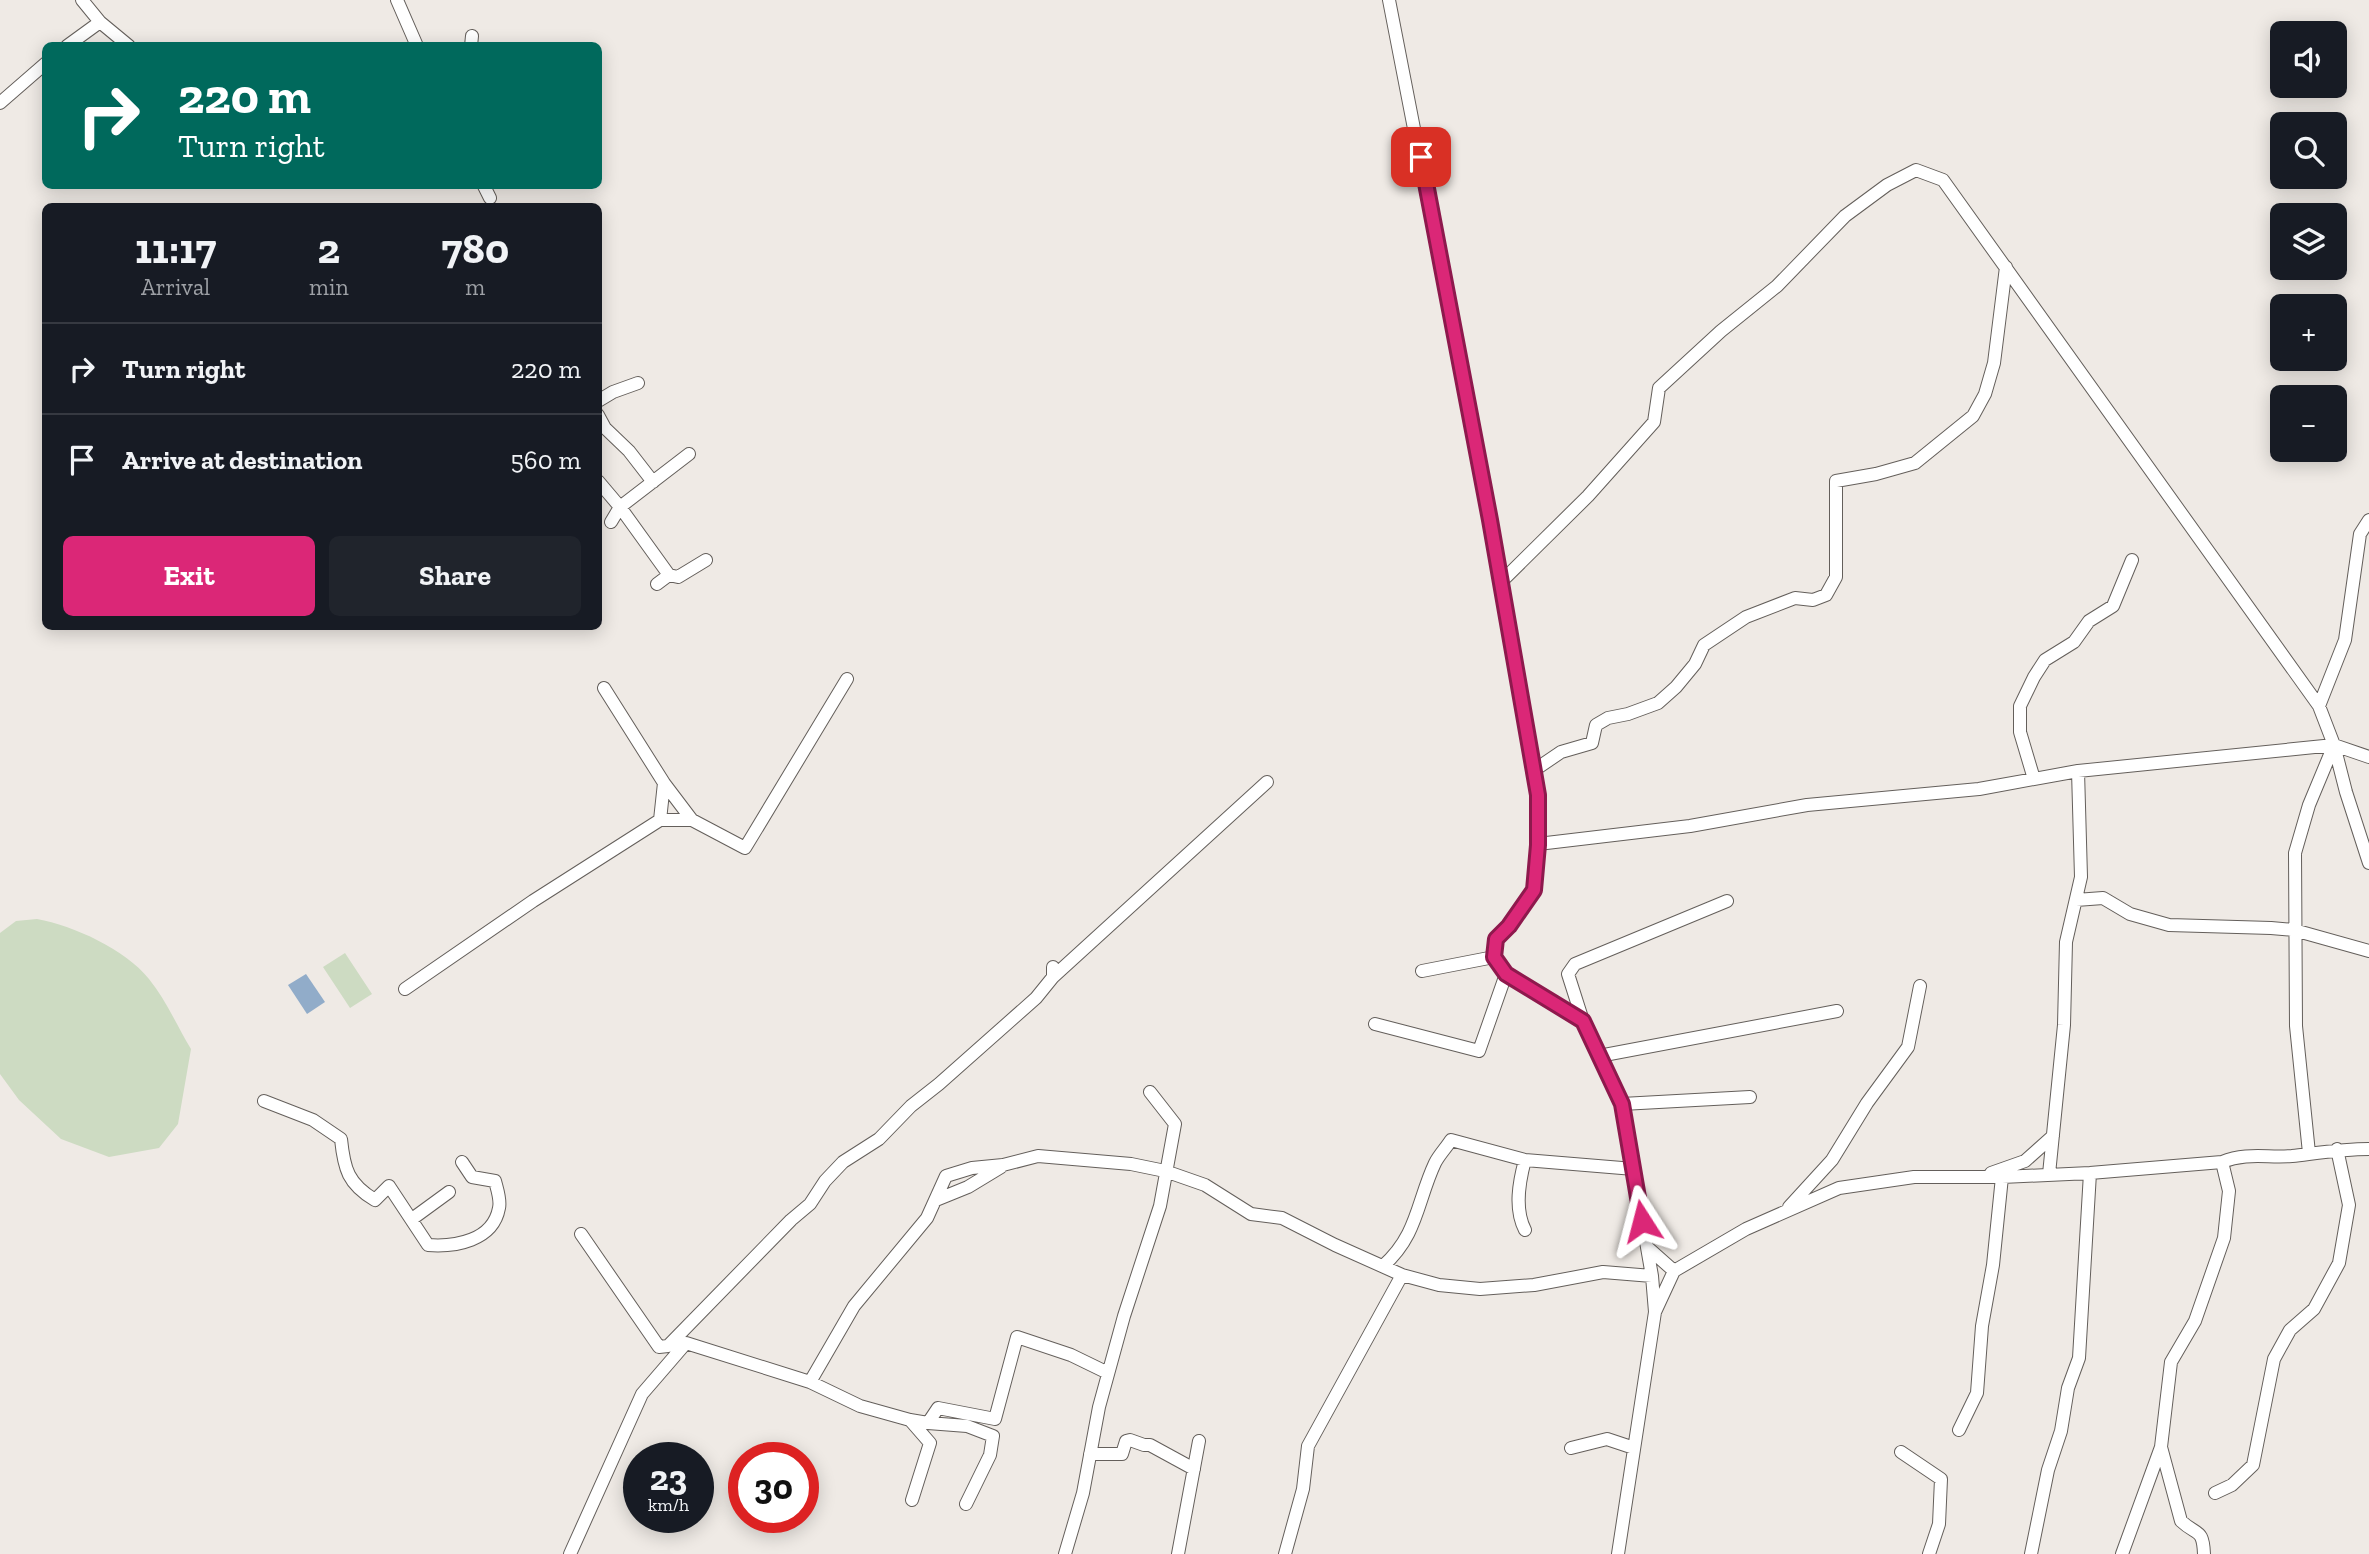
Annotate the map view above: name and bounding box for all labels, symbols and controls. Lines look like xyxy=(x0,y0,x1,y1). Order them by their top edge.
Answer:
map controls xyxy=(2270,21,2347,462)
button: sound xyxy=(2270,21,2347,98)
text: 220 m xyxy=(178,67,311,126)
icon: right xyxy=(63,70,154,161)
button: search xyxy=(2270,112,2347,189)
text: Turn right xyxy=(178,127,325,165)
pin xyxy=(1391,127,1451,187)
icon: arrive xyxy=(1402,138,1440,176)
button: layers xyxy=(2270,203,2347,280)
text: 11:17 xyxy=(135,223,216,274)
text: 2 xyxy=(318,223,340,274)
text: 780 xyxy=(441,223,509,274)
text: Arrival xyxy=(141,273,210,301)
text: min xyxy=(309,273,349,301)
text: m xyxy=(465,273,485,301)
button: + xyxy=(2270,294,2347,371)
icon: right xyxy=(63,350,101,388)
text: Turn right xyxy=(122,353,245,385)
text: 220 m xyxy=(511,353,581,385)
button: − xyxy=(2270,385,2347,462)
icon: arrive xyxy=(63,441,101,479)
text: Arrive at destination xyxy=(122,444,362,476)
text: 560 m xyxy=(511,444,581,476)
button: Exit xyxy=(63,536,315,616)
button: Share xyxy=(329,536,581,616)
position arrow xyxy=(1605,1184,1679,1258)
speed limit sign: 30 xyxy=(728,1442,819,1533)
text: 23 xyxy=(650,1457,687,1499)
text: km/h xyxy=(648,1494,689,1516)

